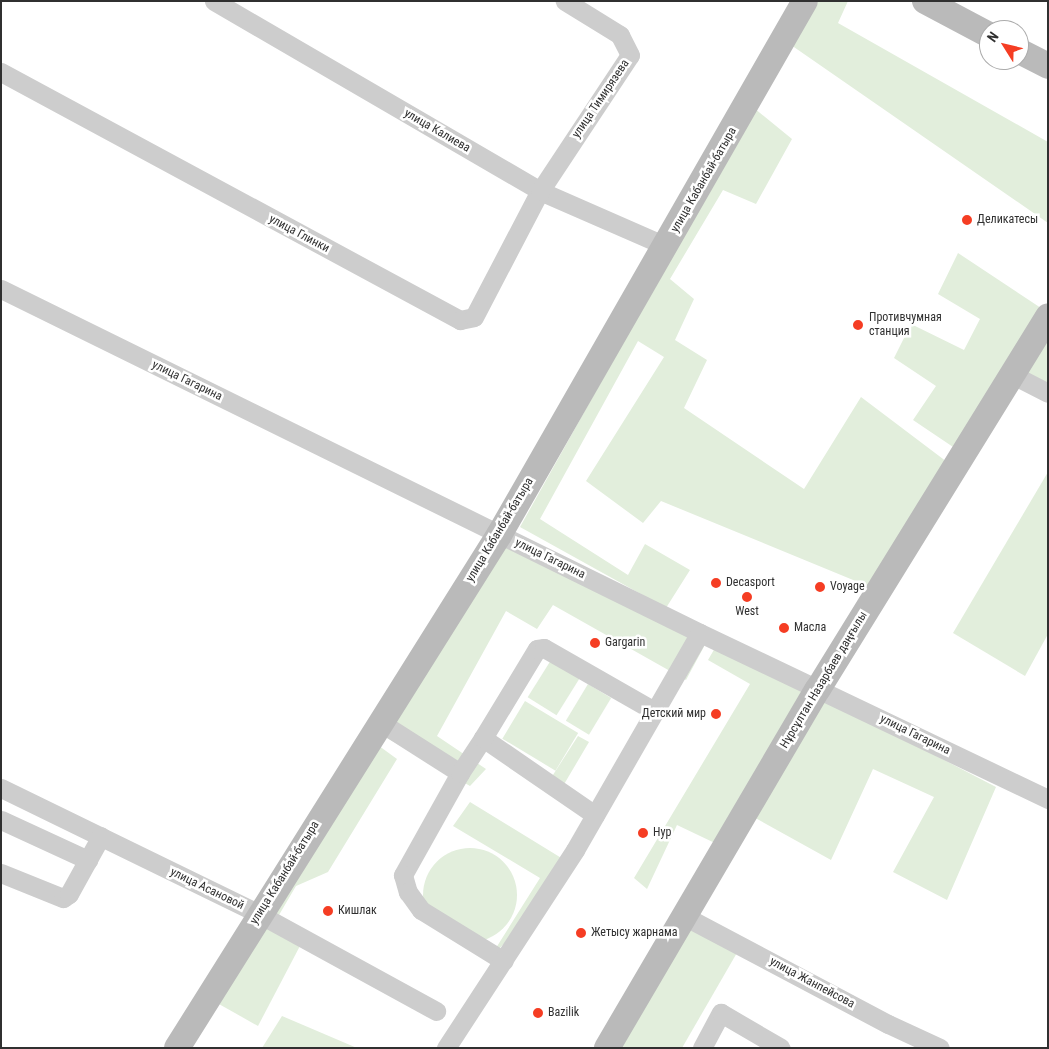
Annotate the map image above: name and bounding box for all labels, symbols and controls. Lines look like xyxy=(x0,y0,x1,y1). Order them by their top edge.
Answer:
north arrow xyxy=(979,20,1029,70)
text: N xyxy=(984,29,1002,45)
street label: улица Тимирязева xyxy=(569,57,633,141)
street label: улица Калиева xyxy=(401,106,473,156)
street label: улица Кабанбай-батыра xyxy=(668,125,740,235)
street label: улица Глинки xyxy=(266,212,332,256)
place label: Деликатесы xyxy=(977,213,1038,227)
marker: Деликатесы xyxy=(961,214,973,226)
place label: Противчумная станция xyxy=(869,311,942,339)
marker: Противчумная станция xyxy=(851,318,865,332)
street label: улица Гагарина xyxy=(150,358,224,404)
street label: улица Кабанбай-батыра xyxy=(463,475,537,585)
street label: улица Гагарина xyxy=(513,536,587,582)
place label: Decasport xyxy=(726,576,775,590)
marker: Decasport xyxy=(710,577,722,589)
place label: Voyage xyxy=(830,580,865,594)
marker: Voyage xyxy=(814,581,826,593)
marker: West xyxy=(741,591,753,603)
place label: West xyxy=(735,605,759,619)
street label: Нұрсұлтан Назарбаев даңғылы xyxy=(777,609,871,751)
place label: Масла xyxy=(794,621,826,635)
marker: Масла xyxy=(778,622,790,634)
place label: Gargarin xyxy=(605,636,645,650)
marker: Gargarin xyxy=(589,637,601,649)
place label: Детский мир xyxy=(642,707,706,721)
marker: Детский мир xyxy=(710,708,722,720)
street label: улица Гагарина xyxy=(878,712,952,758)
street label: улица Кабанбай-батыра xyxy=(247,819,323,927)
place label: Нур xyxy=(653,826,671,840)
marker: Нур xyxy=(637,827,649,839)
street label: улица Асановой xyxy=(168,865,246,913)
place label: Кишлак xyxy=(338,904,377,918)
marker: Кишлак xyxy=(322,905,334,917)
place label: Жетысу жарнама xyxy=(591,926,677,940)
marker: Жетысу жарнама xyxy=(575,927,587,939)
street label: улица Жанпейсова xyxy=(767,954,857,1012)
place label: Bazilik xyxy=(548,1006,579,1020)
marker: Bazilik xyxy=(532,1007,544,1019)

